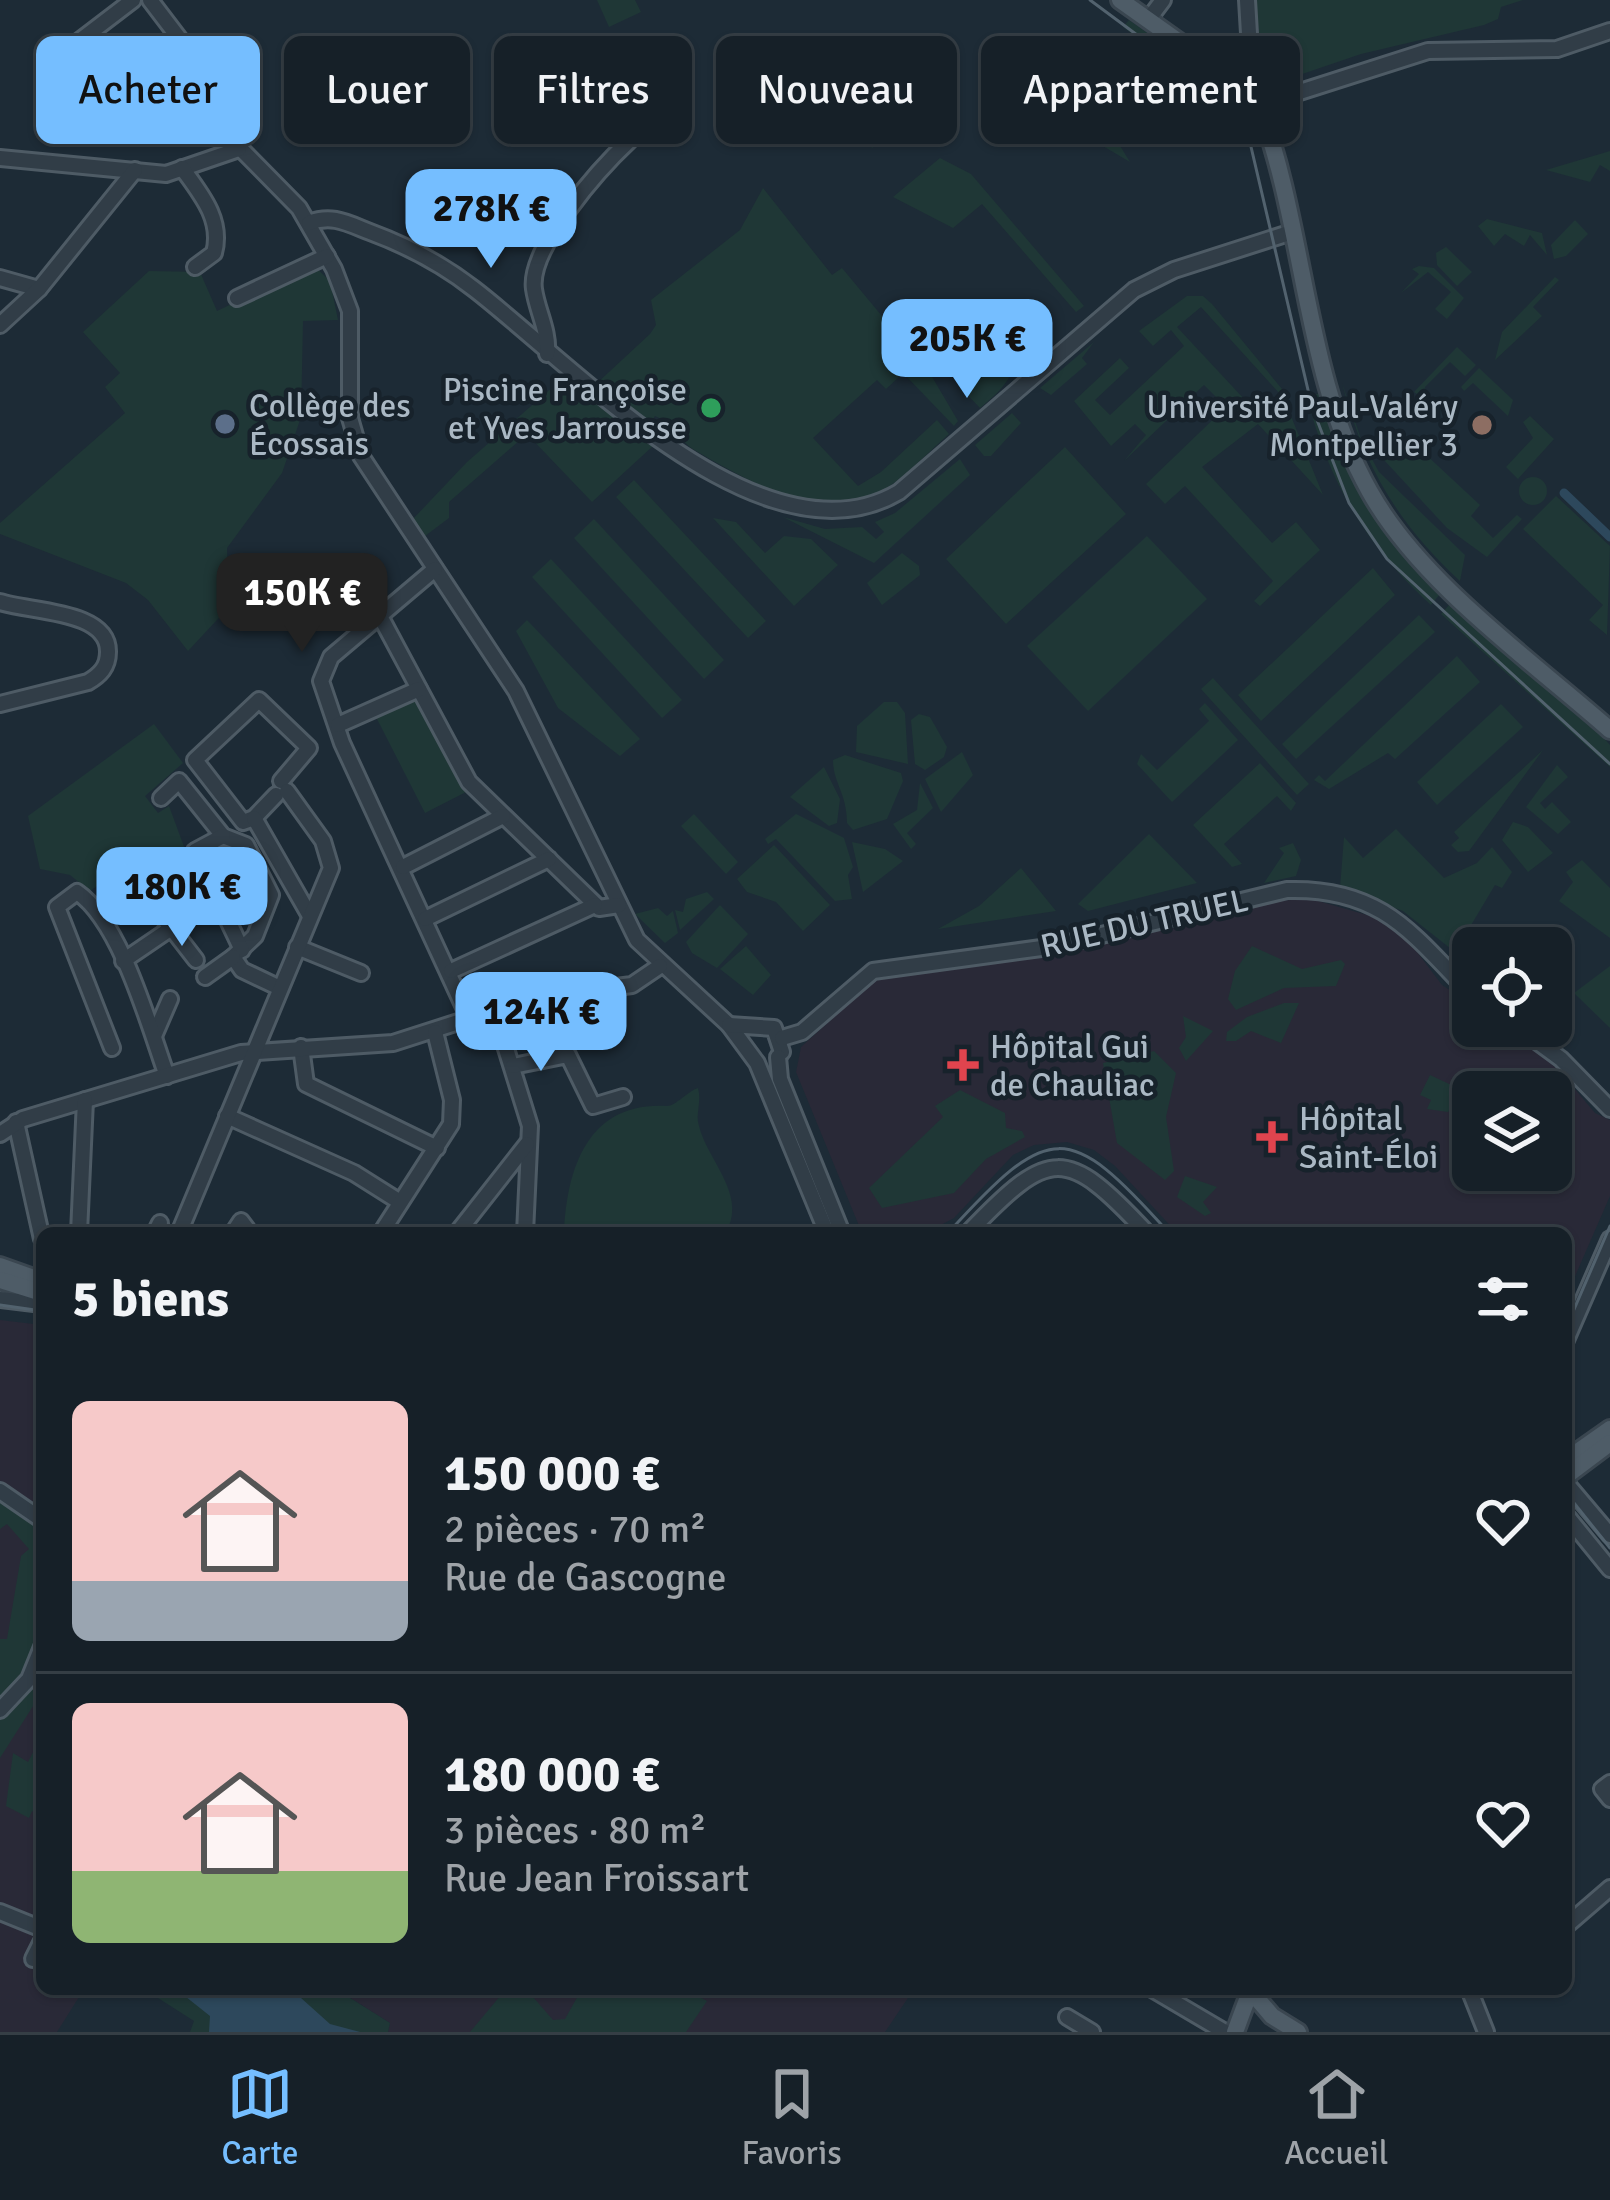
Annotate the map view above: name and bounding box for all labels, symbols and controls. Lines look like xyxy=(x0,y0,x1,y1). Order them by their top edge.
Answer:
chip: Acheter xyxy=(36,36,260,144)
chip: Louer xyxy=(284,36,470,144)
chip: Filtres xyxy=(494,36,692,144)
chip: Nouveau xyxy=(716,36,957,144)
chip: Appartement xyxy=(981,36,1300,144)
pin: 278K € xyxy=(393,169,589,271)
text: 278K € xyxy=(432,184,550,232)
pin: 205K € xyxy=(869,299,1065,401)
text: 205K € xyxy=(908,314,1026,362)
place label: Piscine Françoise et Yves Jarrousse xyxy=(443,370,687,449)
place label: Collège des Écossais xyxy=(249,386,411,465)
place label: Université Paul-Valéry Montpellier 3 xyxy=(1147,387,1459,466)
marker: Piscine Françoise et Yves Jarrousse xyxy=(698,395,724,421)
marker: Collège des Écossais xyxy=(212,411,238,437)
marker: Université Paul-Valéry Montpellier 3 xyxy=(1469,412,1495,438)
pin: 150K € xyxy=(204,553,400,655)
text: 150K € xyxy=(243,568,361,616)
pin: 180K € xyxy=(84,847,280,949)
text: 180K € xyxy=(123,862,241,910)
street label: RUE DU TRUEL xyxy=(1037,880,1252,967)
map controls xyxy=(1452,927,1572,1191)
button: locate xyxy=(1452,927,1572,1047)
pin: 124K € xyxy=(443,972,639,1074)
text: 124K € xyxy=(482,987,600,1035)
place label: Hôpital Gui de Chauliac xyxy=(990,1027,1155,1106)
marker: Hôpital Gui de Chauliac xyxy=(947,1049,979,1081)
button: layers xyxy=(1452,1071,1572,1191)
place label: Hôpital Saint-Éloi xyxy=(1299,1099,1438,1178)
marker: Hôpital Saint-Éloi xyxy=(1256,1121,1288,1153)
icon: filters xyxy=(1470,1266,1536,1332)
text: 5 biens xyxy=(72,1268,229,1331)
text: 150 000 € xyxy=(444,1442,659,1505)
icon: home xyxy=(168,1449,312,1593)
icon: heart xyxy=(1470,1488,1536,1554)
text: 2 pièces · 70 m² xyxy=(444,1505,706,1553)
text: Rue de Gascogne xyxy=(444,1553,726,1601)
text: 180 000 € xyxy=(444,1743,659,1806)
icon: home xyxy=(168,1751,312,1895)
icon: heart xyxy=(1470,1790,1536,1856)
text: 3 pièces · 80 m² xyxy=(444,1806,706,1854)
text: Rue Jean Froissart xyxy=(444,1854,749,1902)
tab: Carte xyxy=(221,2061,299,2174)
tab: Favoris xyxy=(741,2061,842,2174)
tab: Accueil xyxy=(1285,2061,1389,2174)

